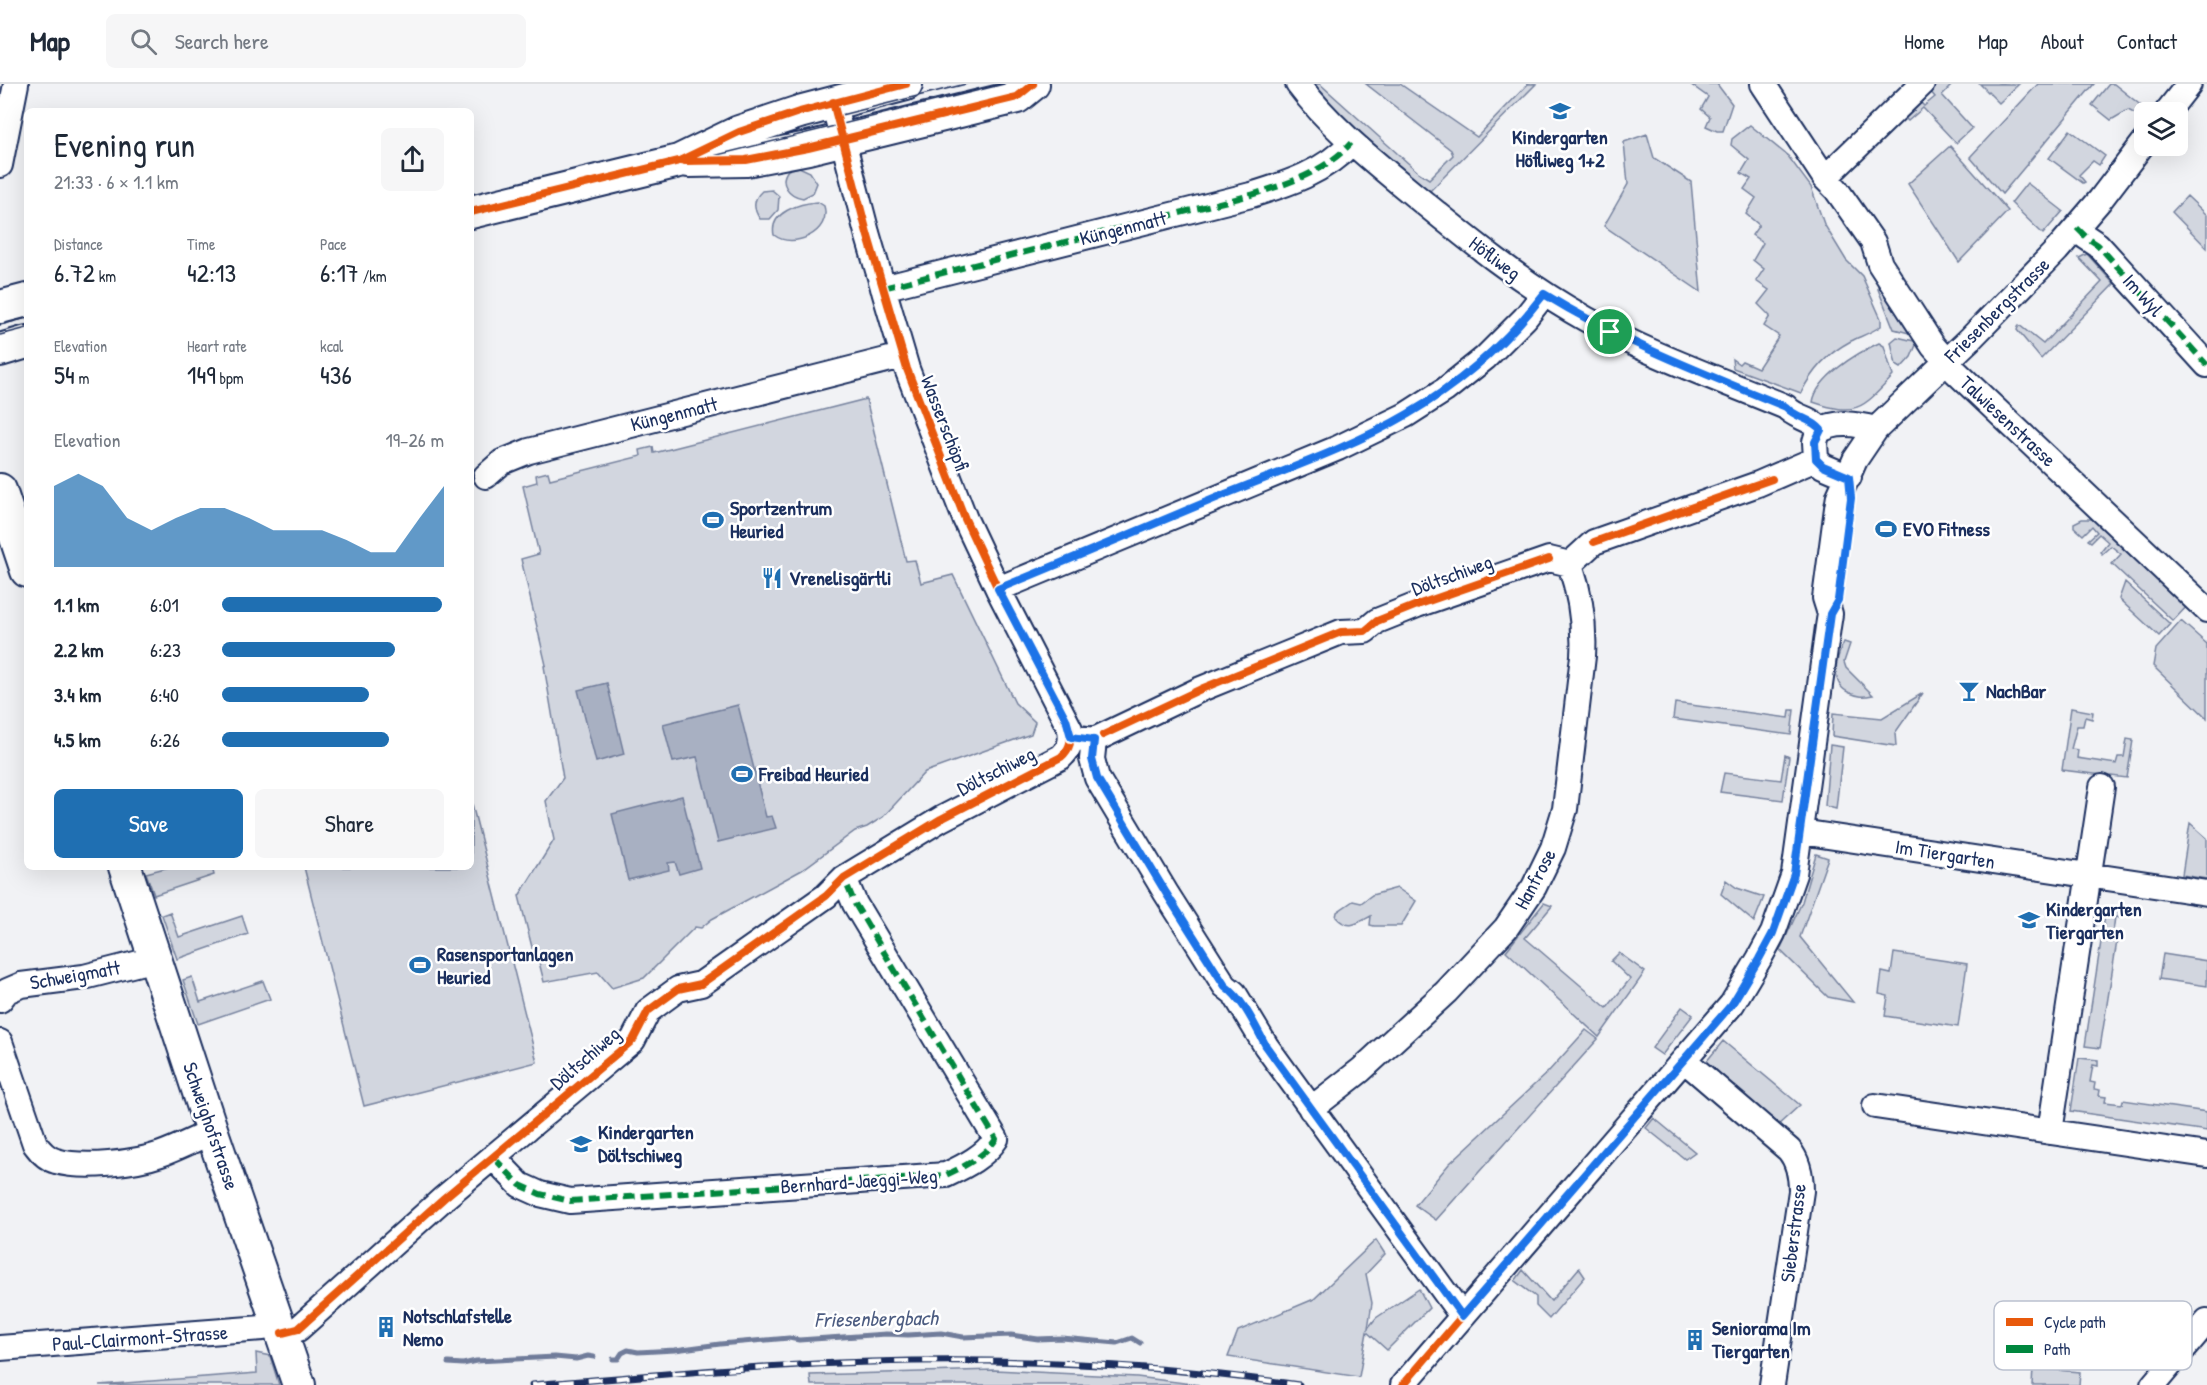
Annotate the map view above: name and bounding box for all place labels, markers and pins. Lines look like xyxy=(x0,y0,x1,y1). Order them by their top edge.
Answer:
school or university icon: Kindergarten Höfliweg 1+2 xyxy=(1548,99,1572,123)
place label: Kindergarten Höfliweg 1+2 xyxy=(1512,123,1608,174)
pin xyxy=(1584,306,1635,357)
place label: Sportzentrum Heuried xyxy=(730,494,833,544)
sports icon: Sportzentrum Heuried xyxy=(701,508,725,532)
place label: EVO Fitness xyxy=(1903,515,1990,542)
sports icon: EVO Fitness xyxy=(1874,517,1898,541)
place label: Vrenelisgärtli xyxy=(789,564,892,592)
restaurant icon: Vrenelisgärtli xyxy=(760,566,784,590)
place label: NachBar xyxy=(1986,677,2047,704)
bar icon: NachBar xyxy=(1957,679,1981,703)
place label: Freibad Heuried xyxy=(758,760,869,787)
sports icon: Freibad Heuried xyxy=(730,762,754,786)
place label: Kindergarten Tiergarten xyxy=(2045,895,2142,946)
school or university icon: Kindergarten Tiergarten xyxy=(2017,908,2041,932)
place label: Rasensportanlagen Heuried xyxy=(437,940,573,990)
sports icon: Rasensportanlagen Heuried xyxy=(408,953,432,977)
place label: Kindergarten Döltschiweg xyxy=(598,1118,694,1169)
school or university icon: Kindergarten Döltschiweg xyxy=(569,1132,593,1156)
place label: Notschlafstelle Nemo xyxy=(403,1302,512,1352)
place label: Seniorama Im Tiergarten xyxy=(1711,1314,1811,1365)
building icon: Notschlafstelle Nemo xyxy=(374,1315,398,1339)
building icon: Seniorama Im Tiergarten xyxy=(1683,1328,1707,1352)

